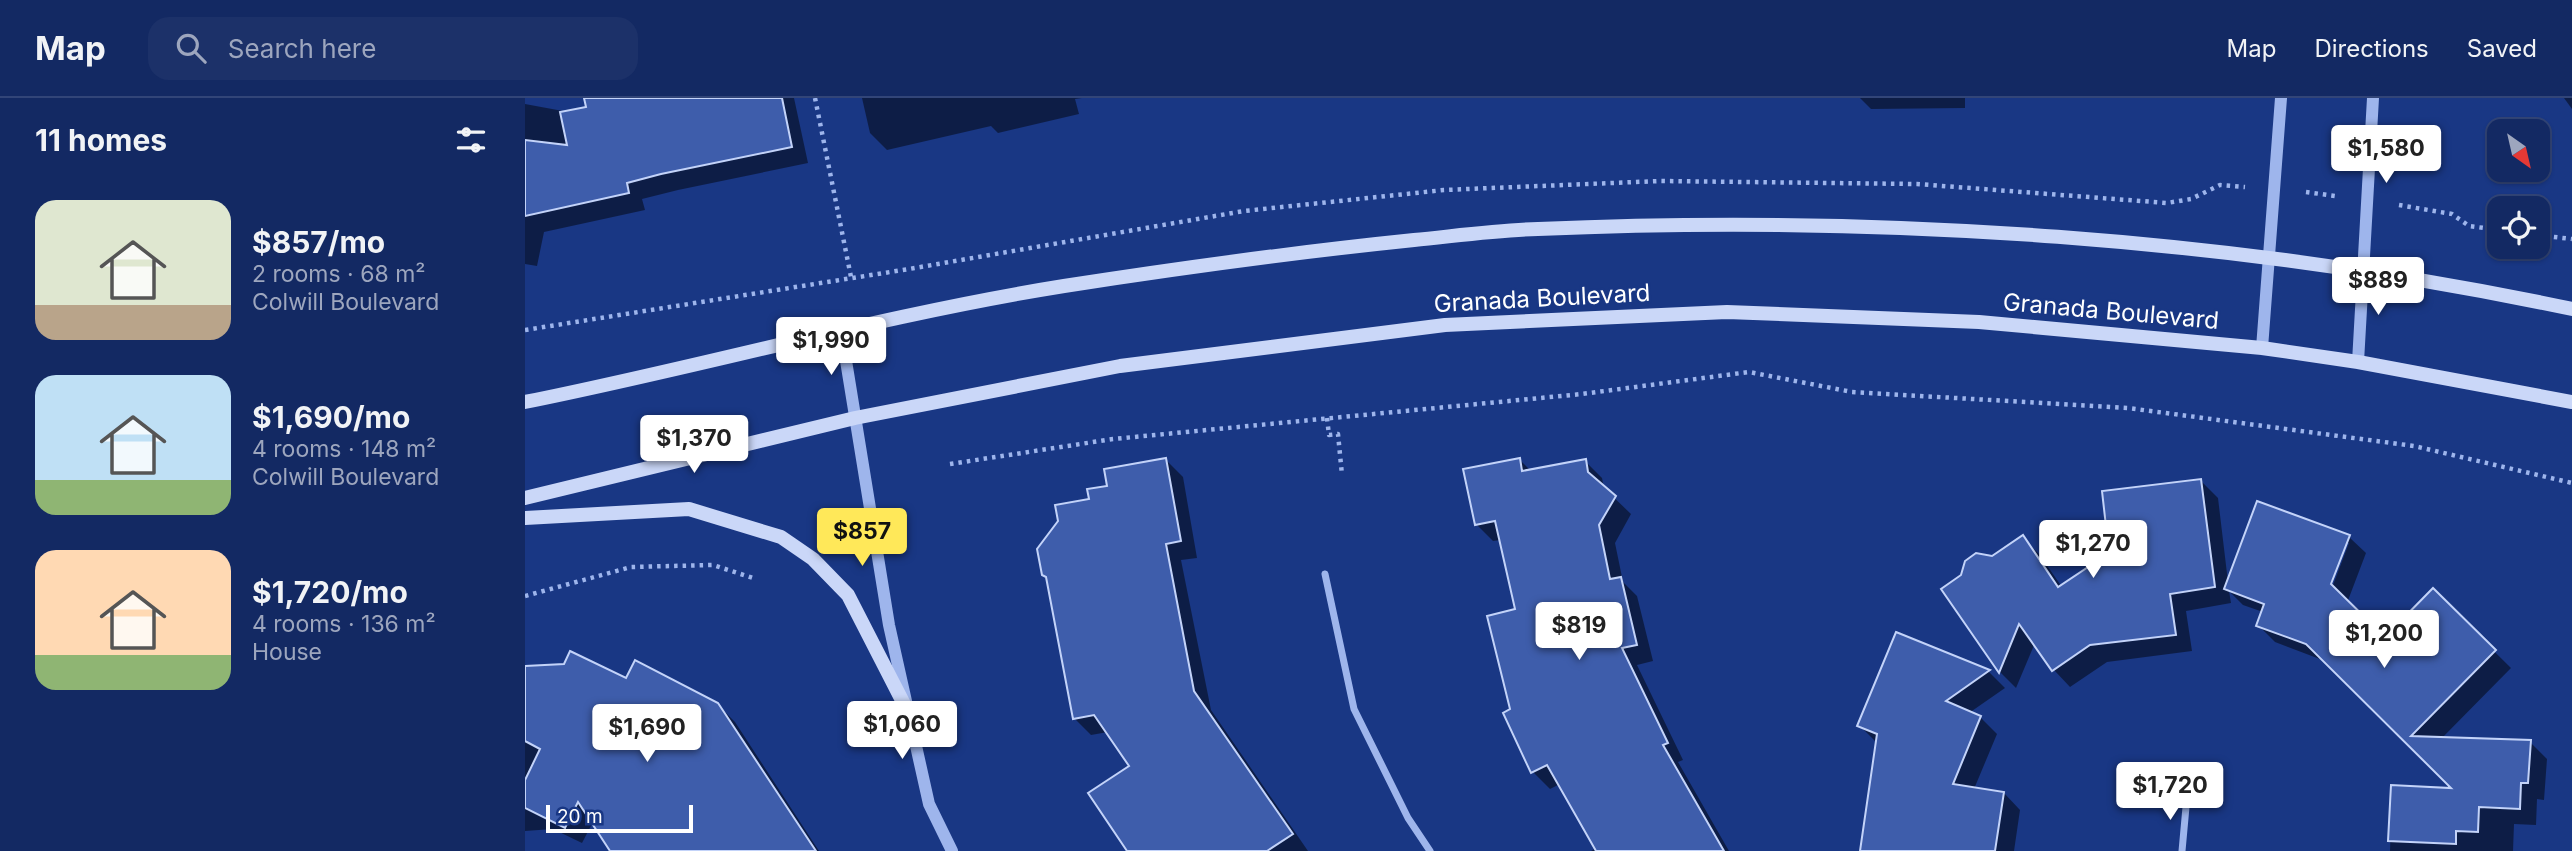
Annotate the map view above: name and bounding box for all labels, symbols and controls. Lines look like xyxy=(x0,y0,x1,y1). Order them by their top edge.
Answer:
search box xyxy=(148,17,638,80)
text: Map xyxy=(35,28,106,68)
icon: search xyxy=(172,29,210,67)
text: Search here xyxy=(228,33,376,64)
text: Map xyxy=(2227,34,2276,63)
text: Directions xyxy=(2314,34,2429,63)
text: Saved xyxy=(2467,34,2537,63)
north arrow xyxy=(2487,119,2550,182)
map controls xyxy=(2487,119,2550,259)
icon: filters xyxy=(452,121,490,159)
text: 11 homes xyxy=(35,122,167,158)
pin: $1,580 xyxy=(2329,126,2443,185)
text: $1,580 xyxy=(2347,134,2425,162)
button: locate xyxy=(2487,196,2550,259)
text: $857/mo xyxy=(252,224,385,260)
icon: home xyxy=(91,228,175,312)
pin: $889 xyxy=(2337,258,2419,317)
text: 2 rooms · 68 m² xyxy=(252,260,425,288)
text: $889 xyxy=(2348,266,2408,294)
street label: Granada Boulevard xyxy=(1433,278,1651,318)
street label: Granada Boulevard xyxy=(2002,287,2220,335)
text: Colwill Boulevard xyxy=(252,288,439,316)
pin: $1,990 xyxy=(774,317,888,377)
text: $1,990 xyxy=(792,326,870,354)
text: $1,690/mo xyxy=(252,399,410,435)
icon: home xyxy=(91,403,175,487)
pin: $1,370 xyxy=(637,416,751,475)
text: $1,370 xyxy=(656,424,732,452)
text: 4 rooms · 148 m² xyxy=(252,435,436,463)
text: Colwill Boulevard xyxy=(252,463,439,491)
pin: $857 xyxy=(821,508,903,568)
text: $857 xyxy=(833,517,891,545)
pin: $1,270 xyxy=(2036,520,2150,580)
text: $1,270 xyxy=(2055,529,2131,557)
text: $1,720/mo xyxy=(252,574,408,610)
icon: home xyxy=(91,578,175,662)
pin: $819 xyxy=(1538,602,1620,662)
text: 4 rooms · 136 m² xyxy=(252,610,436,638)
pin: $1,200 xyxy=(2327,610,2441,670)
text: $819 xyxy=(1552,611,1606,639)
text: $1,200 xyxy=(2345,619,2423,647)
text: House xyxy=(252,638,322,666)
pin: $1,060 xyxy=(845,702,959,761)
pin: $1,690 xyxy=(590,704,704,764)
text: $1,060 xyxy=(863,710,941,738)
text: $1,690 xyxy=(608,713,686,741)
pin: $1,720 xyxy=(2113,762,2227,822)
text: $1,720 xyxy=(2132,771,2208,799)
scale bar xyxy=(546,802,693,834)
text: 20 m xyxy=(557,805,603,828)

